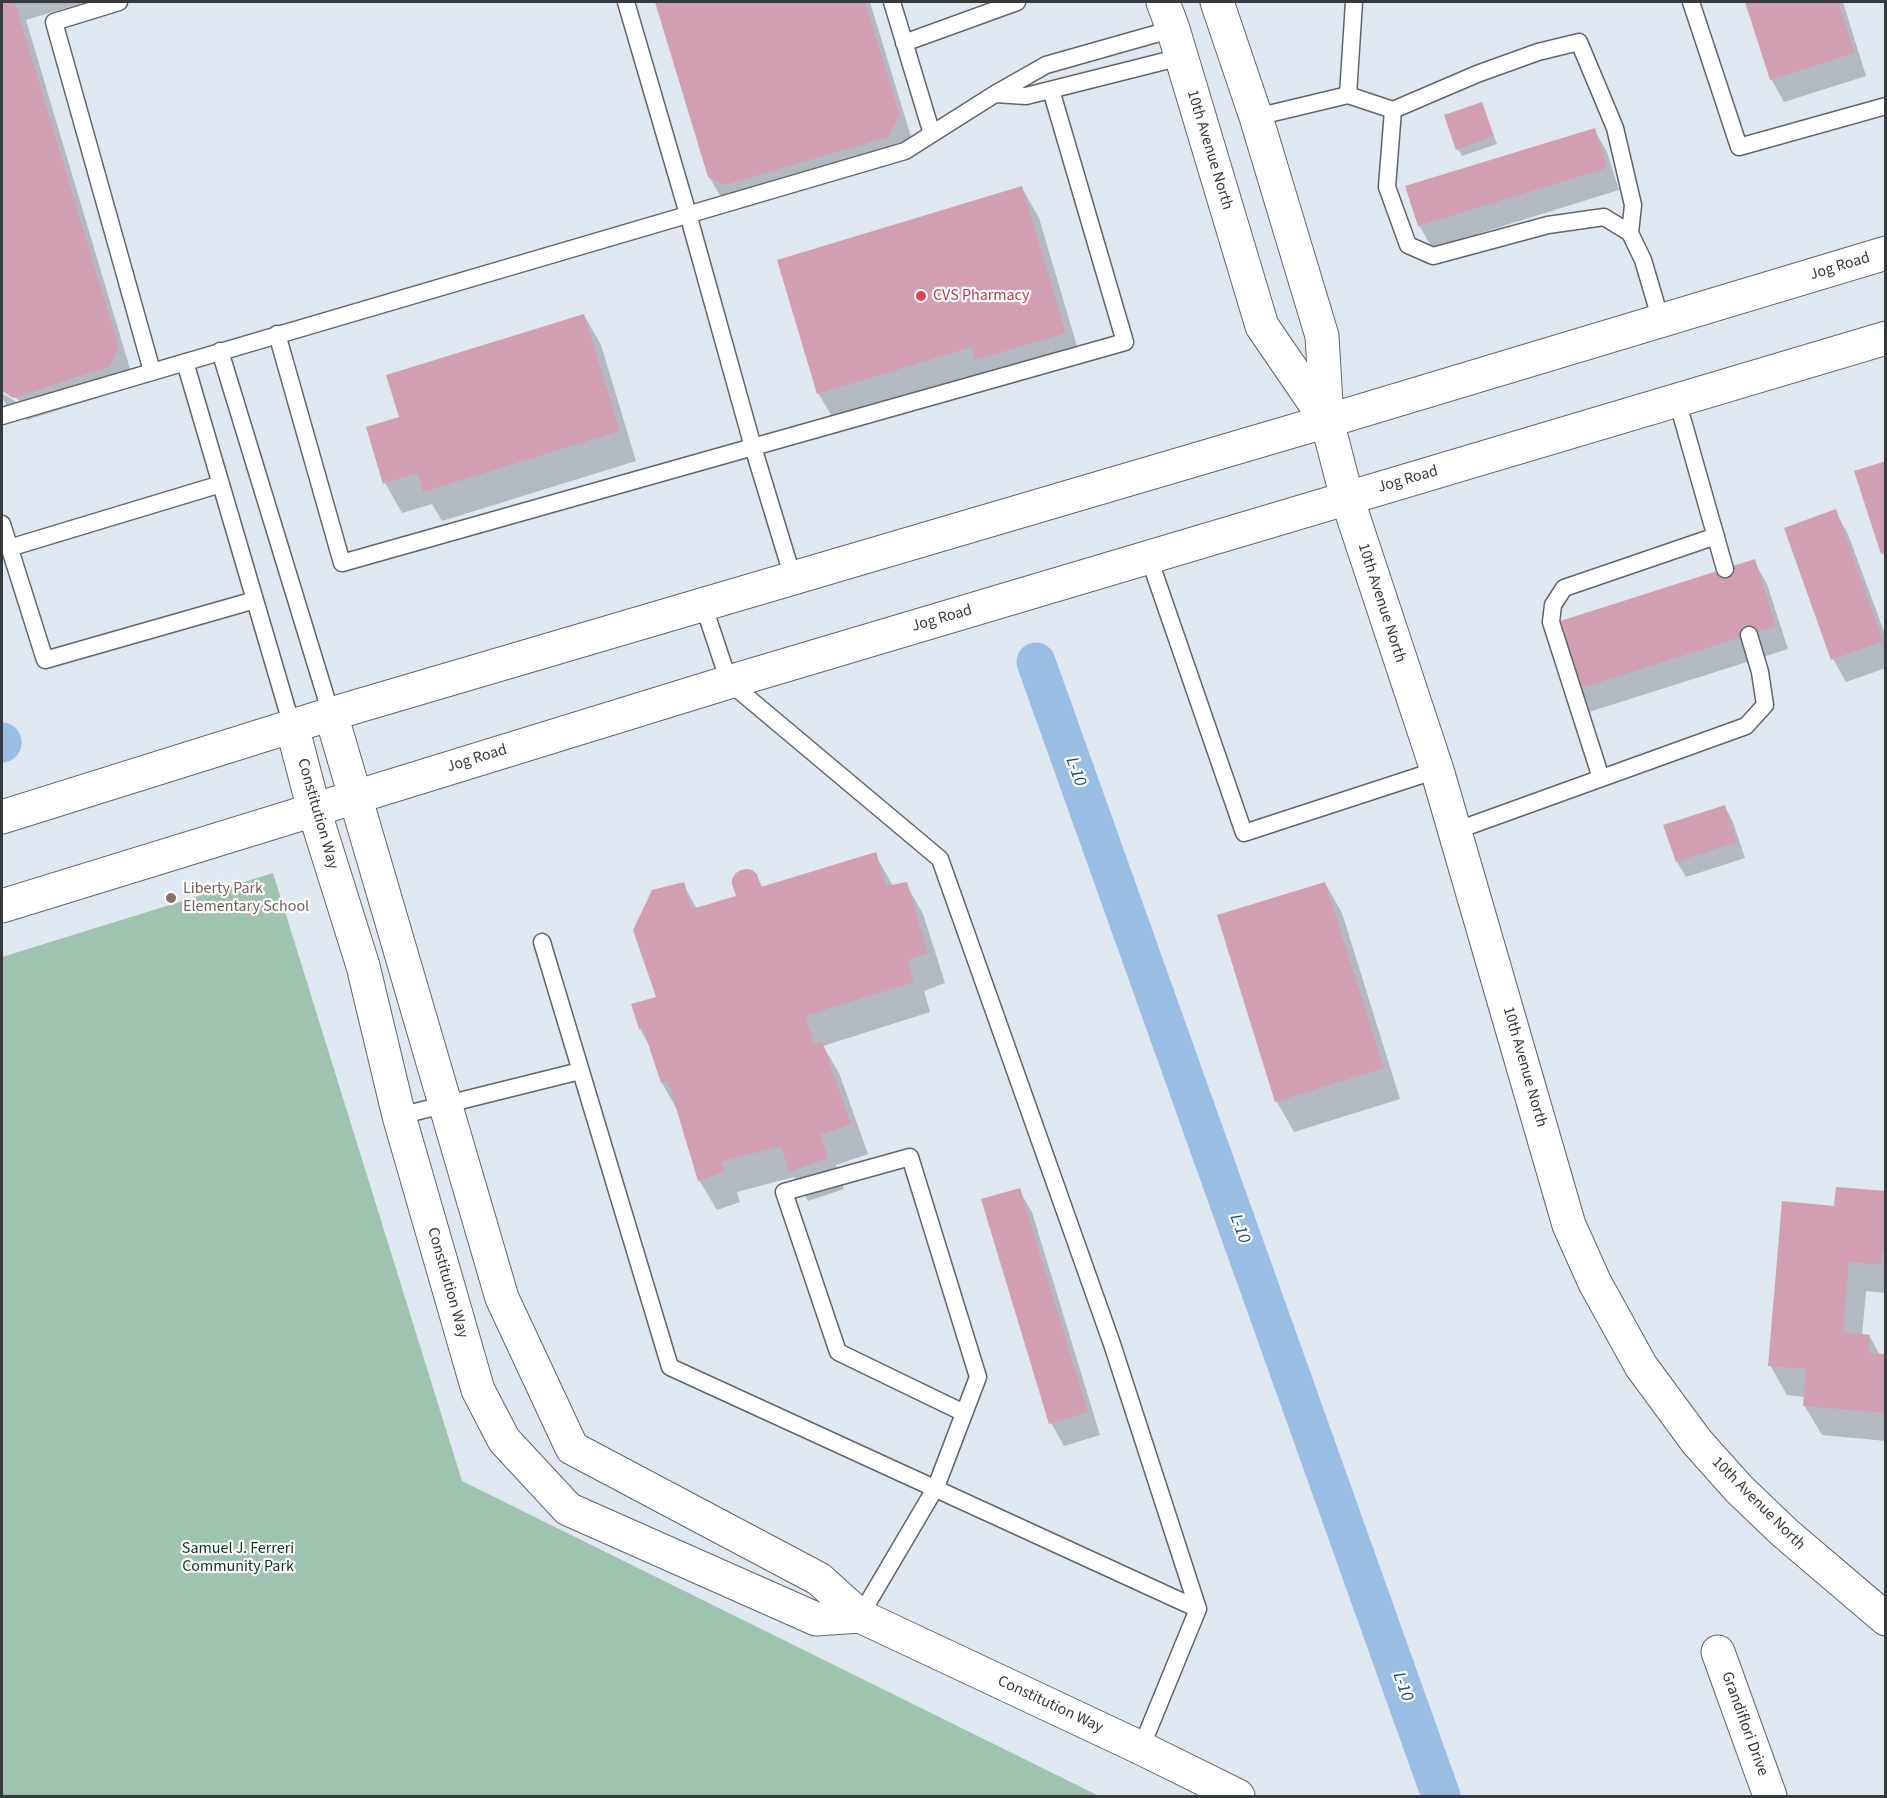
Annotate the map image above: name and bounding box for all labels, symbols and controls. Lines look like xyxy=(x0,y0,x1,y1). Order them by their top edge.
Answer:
street label: 10th Avenue North xyxy=(1182,88,1236,212)
street label: Jog Road xyxy=(1808,249,1872,285)
place label: CVS Pharmacy xyxy=(933,286,1029,306)
marker: CVS Pharmacy xyxy=(914,289,928,303)
street label: Jog Road xyxy=(1376,462,1440,498)
street label: 10th Avenue North xyxy=(1353,541,1409,665)
street label: Jog Road xyxy=(910,601,974,637)
street label: Jog Road xyxy=(445,741,509,777)
water label: L-10 xyxy=(1060,754,1090,790)
street label: Constitution Way xyxy=(292,756,342,872)
place label: Liberty Park Elementary School xyxy=(183,879,309,917)
marker: Liberty Park Elementary School xyxy=(164,891,178,905)
street label: 10th Avenue North xyxy=(1498,1005,1550,1129)
water label: L-10 xyxy=(1224,1211,1254,1247)
street label: Constitution Way xyxy=(422,1225,472,1341)
street label: 10th Avenue North xyxy=(1707,1453,1809,1555)
park label: Samuel J. Ferreri Community Park xyxy=(182,1539,294,1577)
water label: L-10 xyxy=(1387,1669,1417,1705)
street label: Grandiflori Drive xyxy=(1716,1669,1772,1779)
street label: Constitution Way xyxy=(994,1672,1106,1738)

